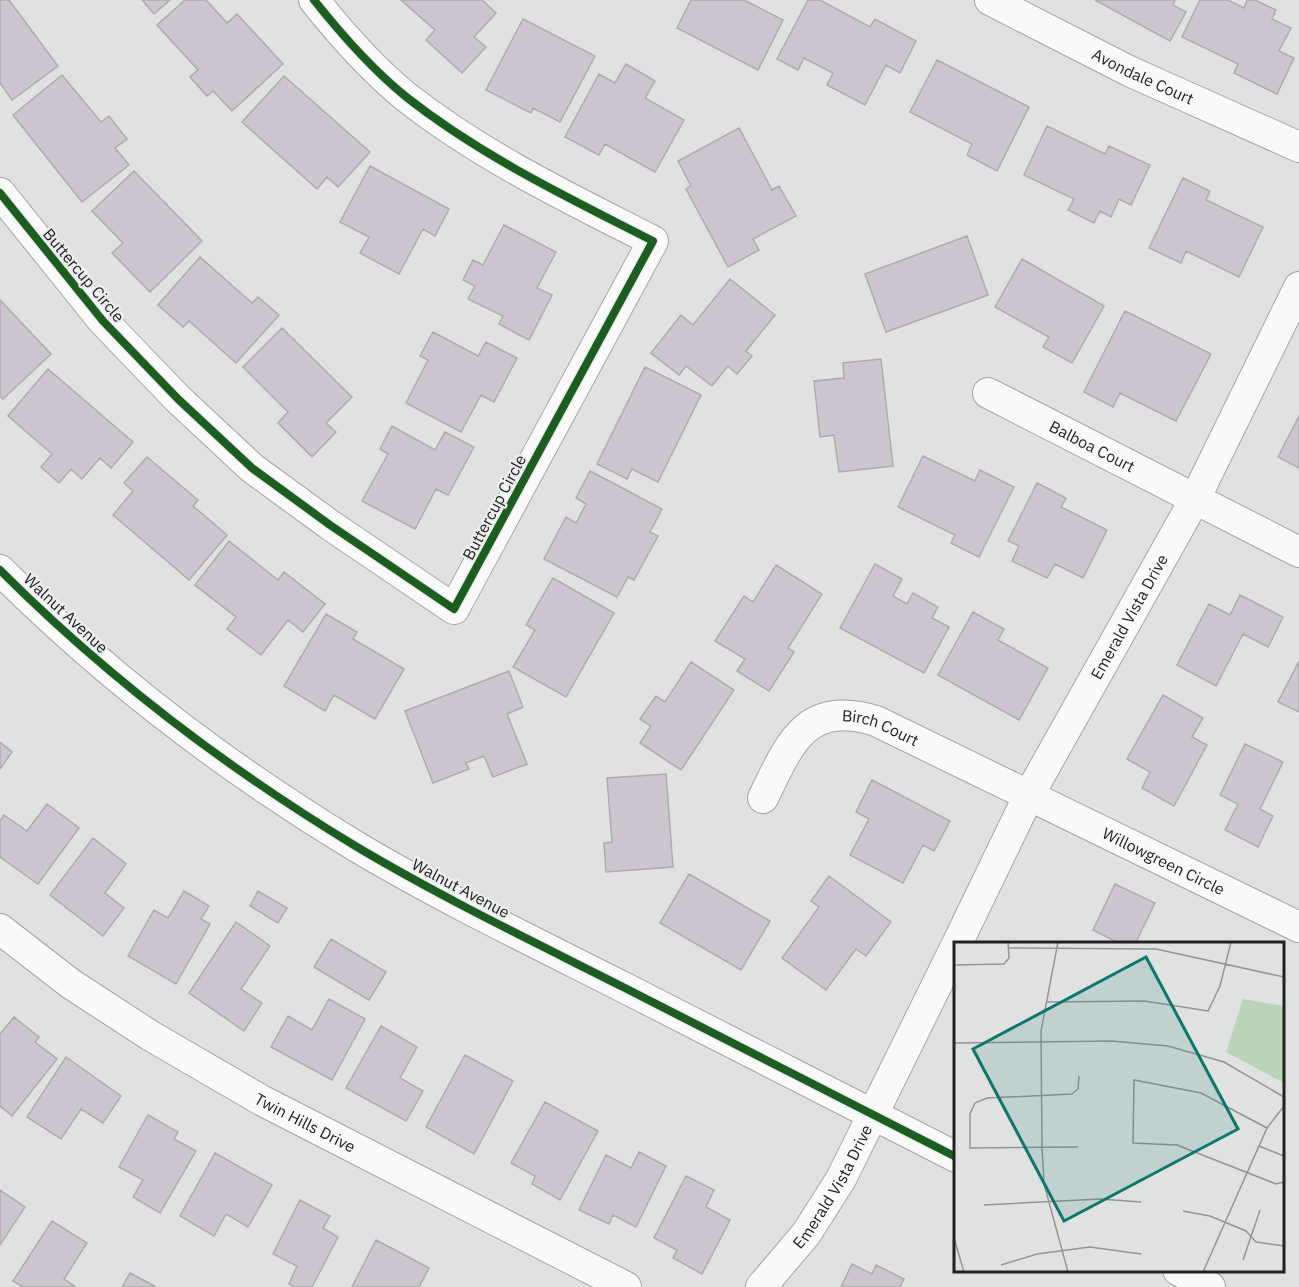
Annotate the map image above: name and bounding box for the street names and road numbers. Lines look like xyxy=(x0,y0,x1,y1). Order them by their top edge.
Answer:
street label: Avondale Court xyxy=(1089,44,1197,109)
street label: Buttercup Circle xyxy=(39,224,129,326)
street label: Balboa Court xyxy=(1046,416,1138,476)
street label: Buttercup Circle xyxy=(458,451,530,563)
street label: Emerald Vista Drive xyxy=(1086,550,1172,683)
street label: Walnut Avenue xyxy=(20,569,112,657)
street label: Birch Court xyxy=(842,705,922,750)
street label: Willowgreen Circle xyxy=(1099,823,1228,899)
street label: Walnut Avenue xyxy=(409,854,514,922)
street label: Twin Hills Drive xyxy=(251,1088,359,1157)
street label: Emerald Vista Drive xyxy=(788,1121,876,1252)

